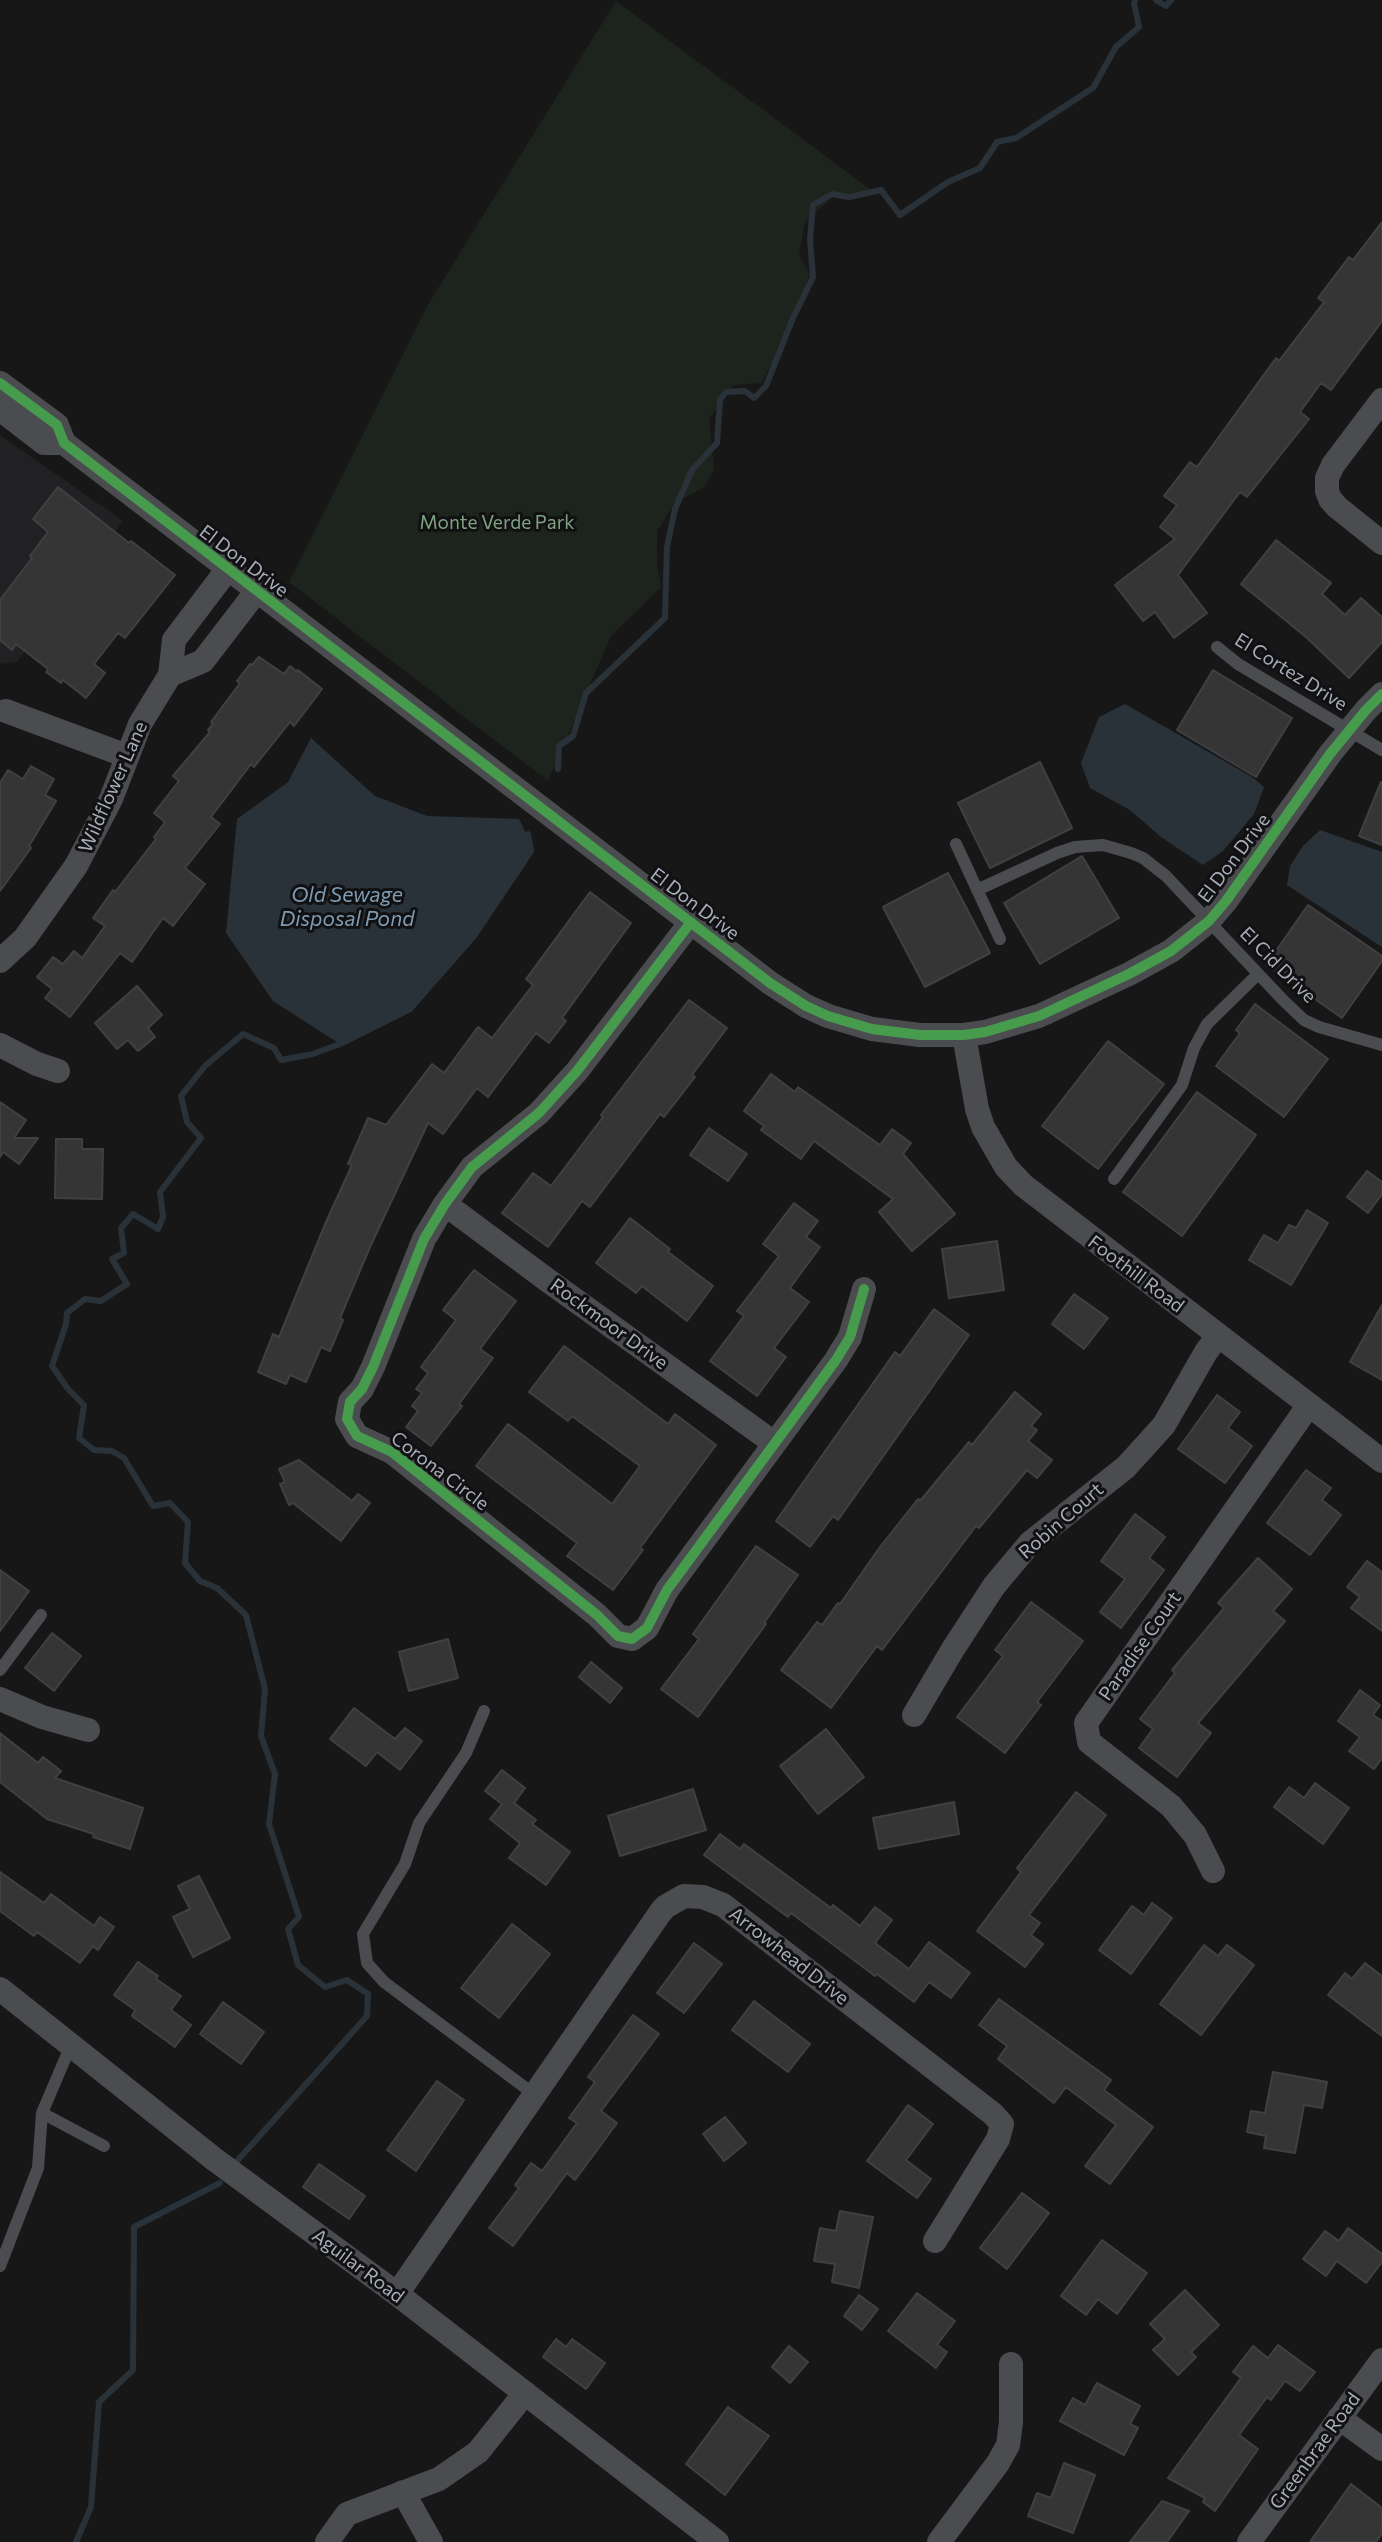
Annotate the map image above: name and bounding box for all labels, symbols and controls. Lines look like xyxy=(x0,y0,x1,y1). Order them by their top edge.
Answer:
park label: Monte Verde Park xyxy=(419,512,575,534)
street label: El Don Drive xyxy=(195,520,293,602)
street label: El Cortez Drive xyxy=(1231,628,1351,716)
street label: Wildflower Lane xyxy=(74,718,152,856)
street label: El Don Drive xyxy=(1193,809,1275,907)
street label: El Don Drive xyxy=(646,863,744,945)
water label: Old Sewage Disposal Pond xyxy=(280,882,414,932)
street label: El Cid Drive xyxy=(1235,922,1321,1008)
street label: Foothill Road xyxy=(1084,1231,1188,1317)
street label: Rockmoor Drive xyxy=(546,1274,672,1374)
street label: Corona Circle xyxy=(386,1427,494,1515)
street label: Robin Court xyxy=(1014,1478,1108,1564)
street label: Paradise Court xyxy=(1094,1587,1186,1705)
street label: Arrowhead Drive xyxy=(725,1902,853,2010)
street label: Aguilar Road xyxy=(308,2224,408,2308)
street label: Greenbrae Road xyxy=(1265,2388,1365,2514)

